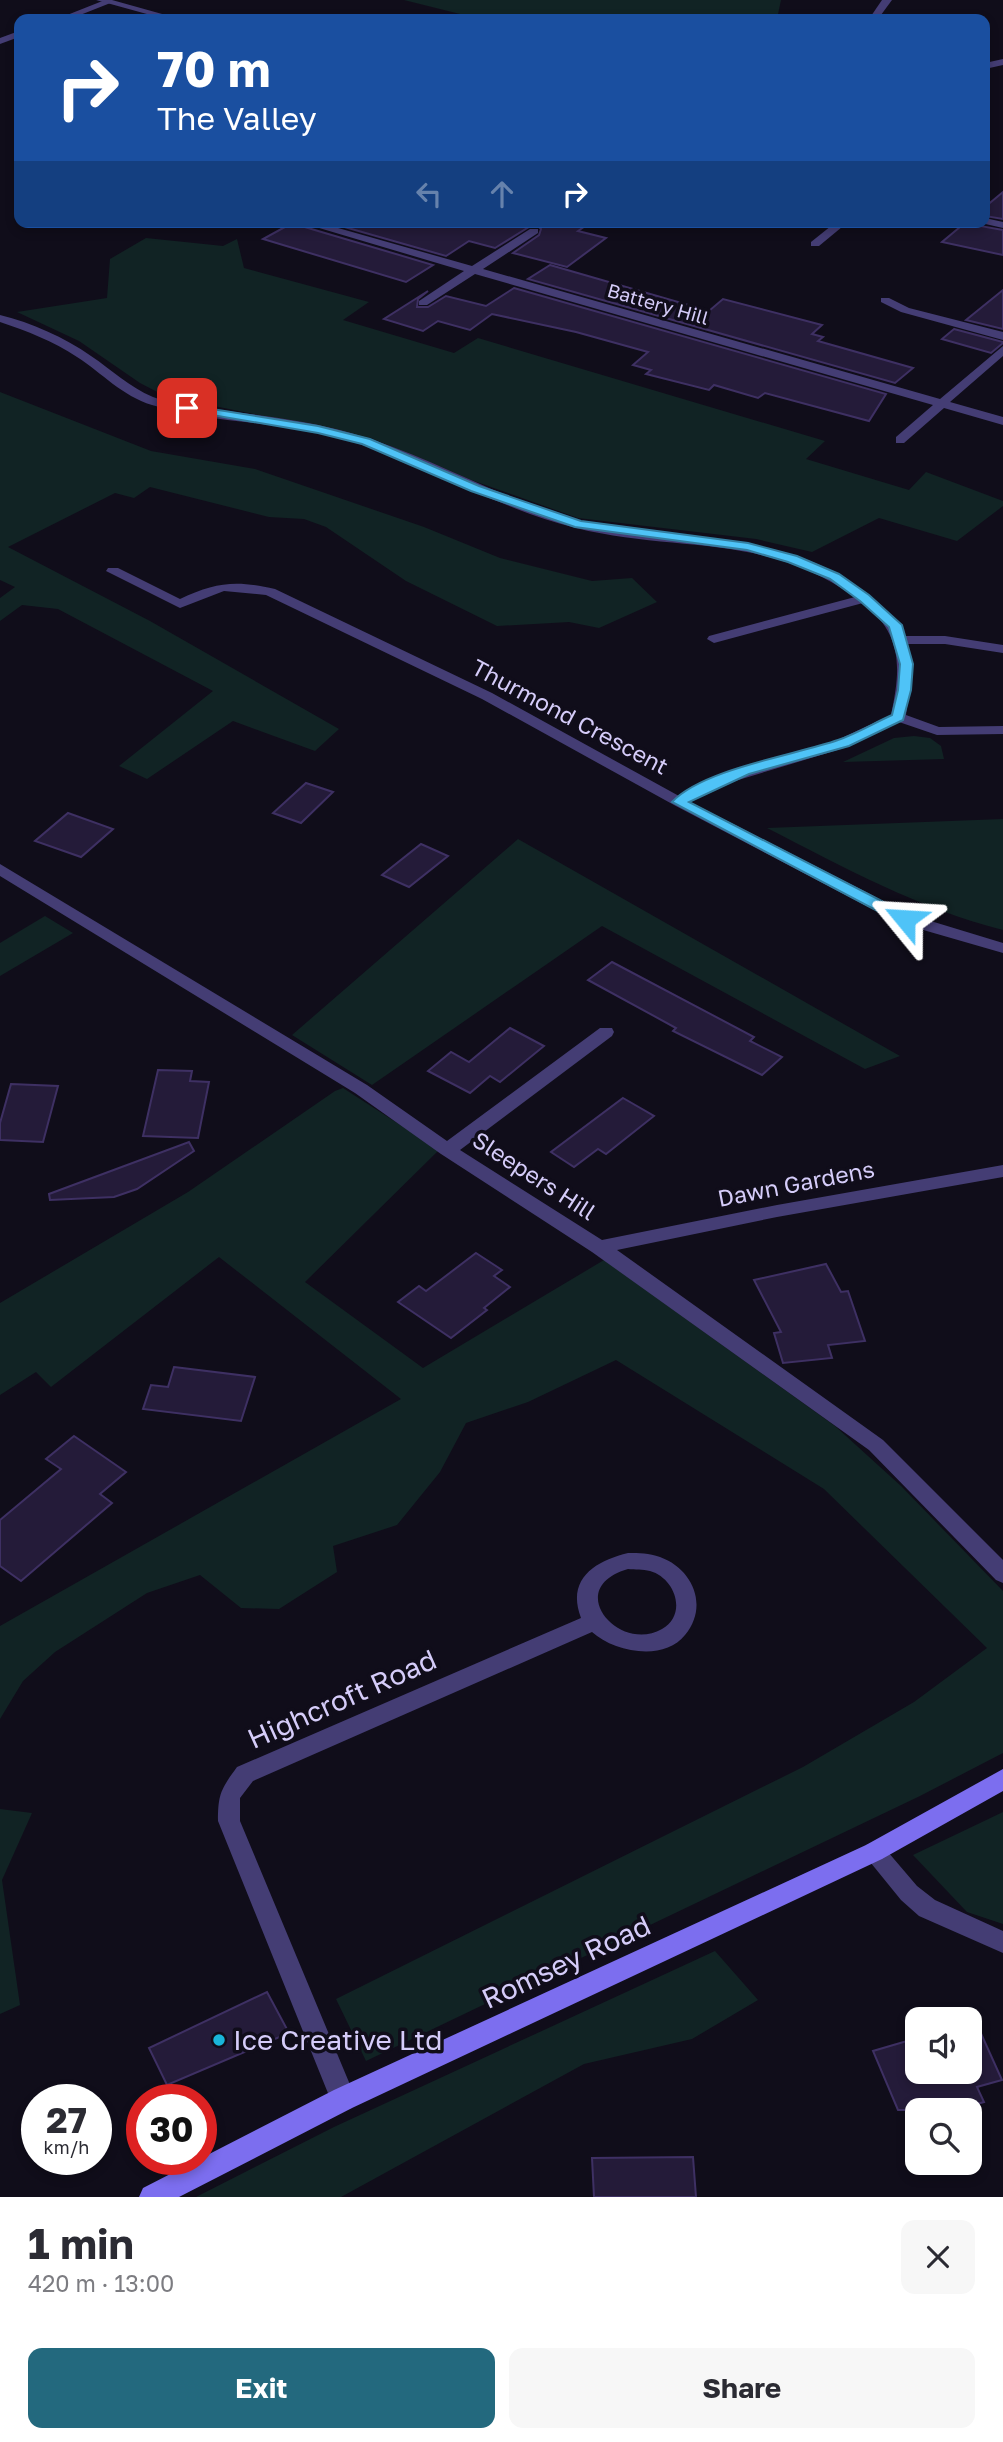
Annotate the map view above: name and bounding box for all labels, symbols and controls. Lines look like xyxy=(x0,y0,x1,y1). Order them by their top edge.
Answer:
text: 70 m xyxy=(157,39,271,98)
icon: right xyxy=(42,42,133,133)
text: The Valley xyxy=(157,99,317,137)
icon: left xyxy=(410,175,448,213)
icon: ahead xyxy=(483,175,521,213)
icon: right xyxy=(556,175,594,213)
street label: Battery Hill xyxy=(605,278,711,329)
pin xyxy=(157,378,217,438)
icon: arrive xyxy=(168,389,206,427)
street label: Thurmond Crescent xyxy=(467,652,673,780)
position arrow xyxy=(868,882,942,956)
street label: Sleepers Hill xyxy=(468,1125,601,1225)
street label: Dawn Gardens xyxy=(715,1154,877,1212)
street label: Highcroft Road xyxy=(242,1642,441,1755)
street label: Romsey Road xyxy=(476,1908,655,2015)
map controls xyxy=(905,2007,982,2175)
button: sound xyxy=(905,2007,982,2084)
place label: Ice Creative Ltd xyxy=(233,2023,442,2056)
marker: Ice Creative Ltd xyxy=(211,2032,227,2048)
speed limit sign: 30 xyxy=(126,2084,217,2175)
button: search xyxy=(905,2098,982,2175)
text: 27 xyxy=(46,2099,87,2141)
text: km/h xyxy=(44,2136,89,2158)
text: 1 min xyxy=(28,2218,134,2268)
button: close xyxy=(901,2220,975,2294)
text: 420 m · 13:00 xyxy=(28,2269,174,2297)
button: Exit xyxy=(28,2348,495,2428)
button: Share xyxy=(509,2348,975,2428)

